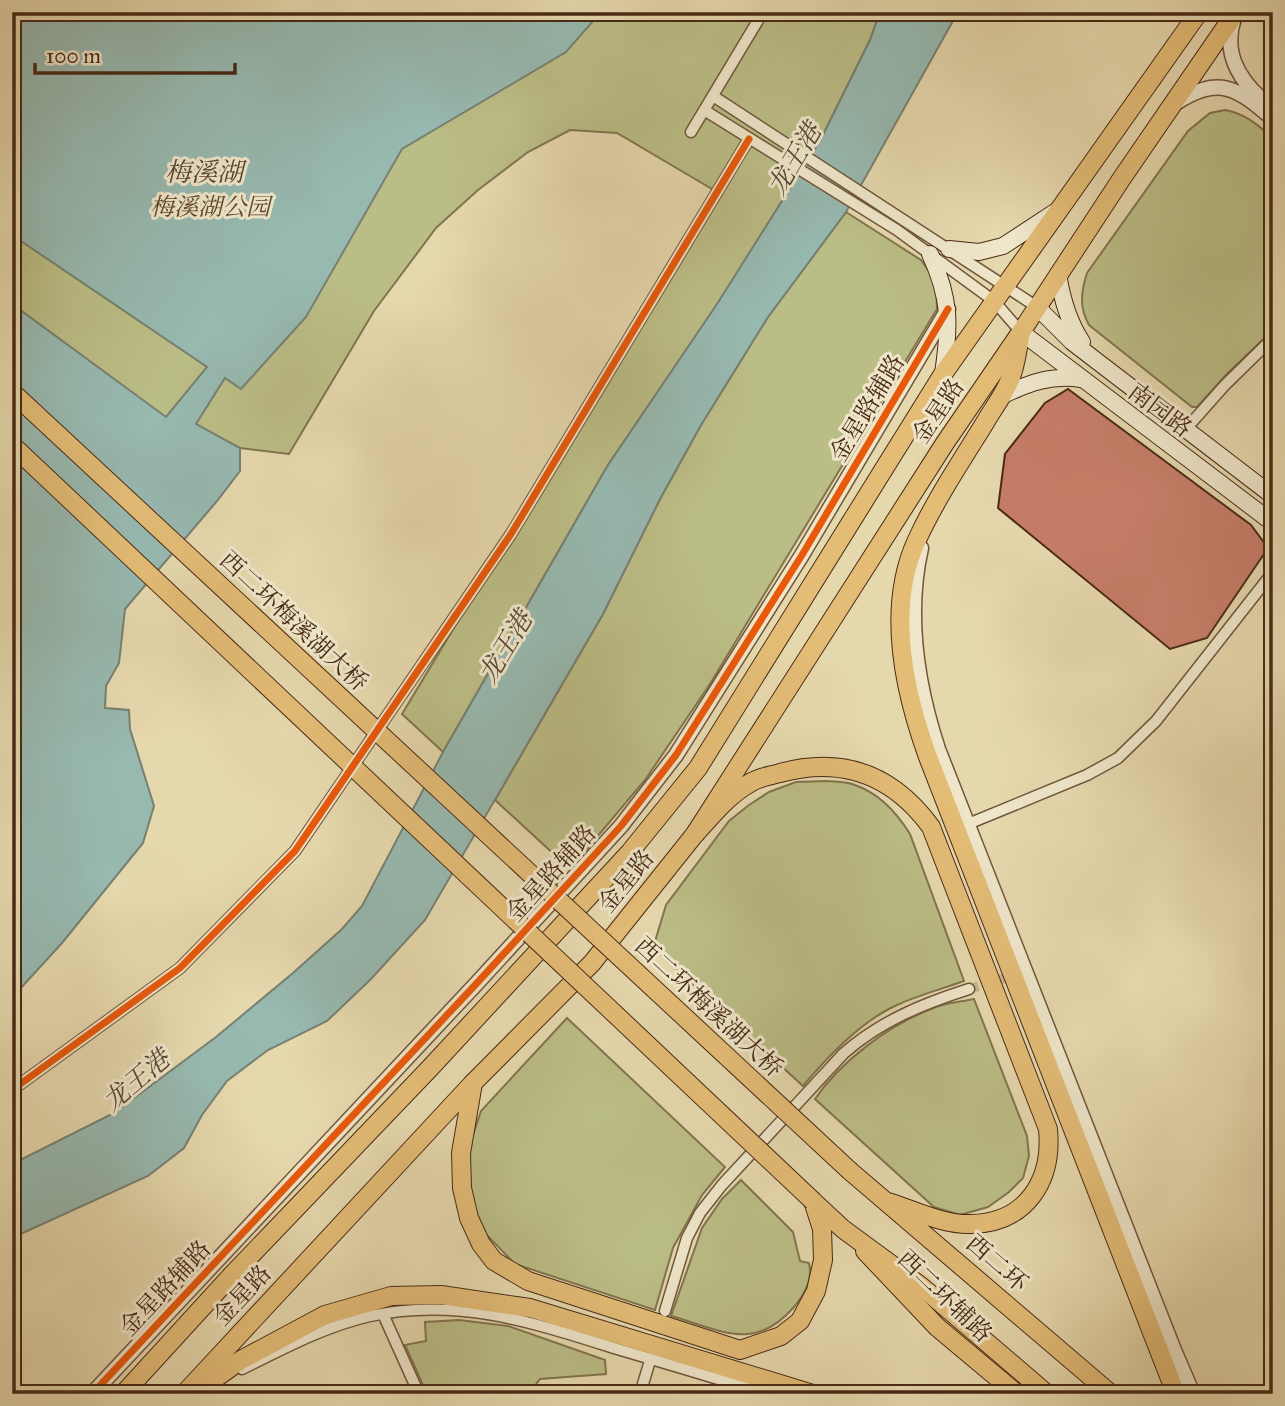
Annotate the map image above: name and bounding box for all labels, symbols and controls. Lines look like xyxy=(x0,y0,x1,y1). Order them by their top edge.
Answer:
scale bar xyxy=(35,32,234,76)
text: 100 m xyxy=(46,43,101,69)
water label: 龙王港 xyxy=(760,115,829,201)
water label: 梅溪湖 xyxy=(165,156,247,188)
park label: 梅溪湖公园 xyxy=(150,192,274,222)
street label: 金星路辅路 xyxy=(823,349,911,467)
street label: 金星路 xyxy=(905,373,971,449)
street label: 南园路 xyxy=(1122,376,1198,444)
street label: 西二环梅溪湖大桥 xyxy=(214,545,374,697)
water label: 龙王港 xyxy=(471,603,540,689)
street label: 金星路辅路 xyxy=(500,818,602,928)
street label: 金星路 xyxy=(592,844,660,918)
street label: 西二环梅溪湖大桥 xyxy=(629,931,789,1083)
water label: 龙王港 xyxy=(96,1041,178,1117)
street label: 西二环 xyxy=(960,1228,1034,1298)
street label: 金星路辅路 xyxy=(113,1234,217,1342)
street label: 西二环辅路 xyxy=(891,1244,999,1348)
street label: 金星路 xyxy=(206,1258,278,1332)

